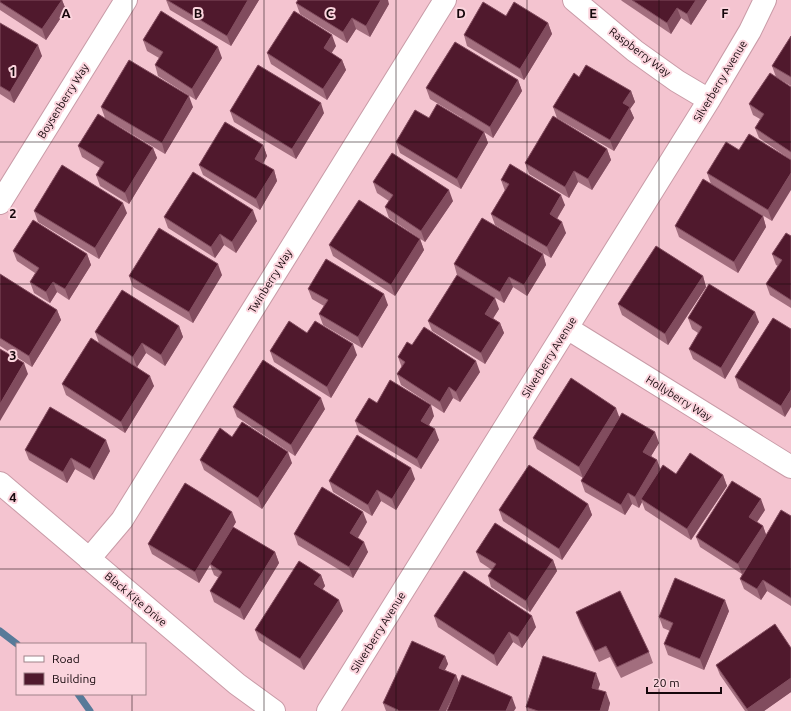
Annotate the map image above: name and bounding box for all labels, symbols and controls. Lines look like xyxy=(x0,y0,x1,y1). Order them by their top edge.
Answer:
text: A xyxy=(61,6,71,20)
text: B xyxy=(194,6,203,20)
text: C xyxy=(326,6,335,20)
text: D xyxy=(456,6,466,20)
text: E xyxy=(589,6,597,20)
text: F xyxy=(721,6,729,20)
street label: Raspberry Way xyxy=(607,25,674,79)
street label: Silverberry Avenue xyxy=(691,38,749,124)
street label: Boysenberry Way xyxy=(35,61,91,140)
text: 1 xyxy=(9,64,17,78)
text: 2 xyxy=(9,206,17,220)
street label: Twinberry Way xyxy=(246,246,295,315)
street label: Silverberry Avenue xyxy=(519,314,579,400)
text: 3 xyxy=(9,348,17,362)
street label: Hollyberry Way xyxy=(644,373,715,423)
text: 4 xyxy=(9,490,17,504)
street label: Black Kite Drive xyxy=(103,570,169,628)
street label: Silverberry Avenue xyxy=(348,589,408,675)
legend xyxy=(16,643,146,695)
text: Road xyxy=(52,652,80,665)
scale bar xyxy=(647,669,721,695)
text: Building xyxy=(52,672,96,685)
text: 20 m xyxy=(653,676,680,689)

